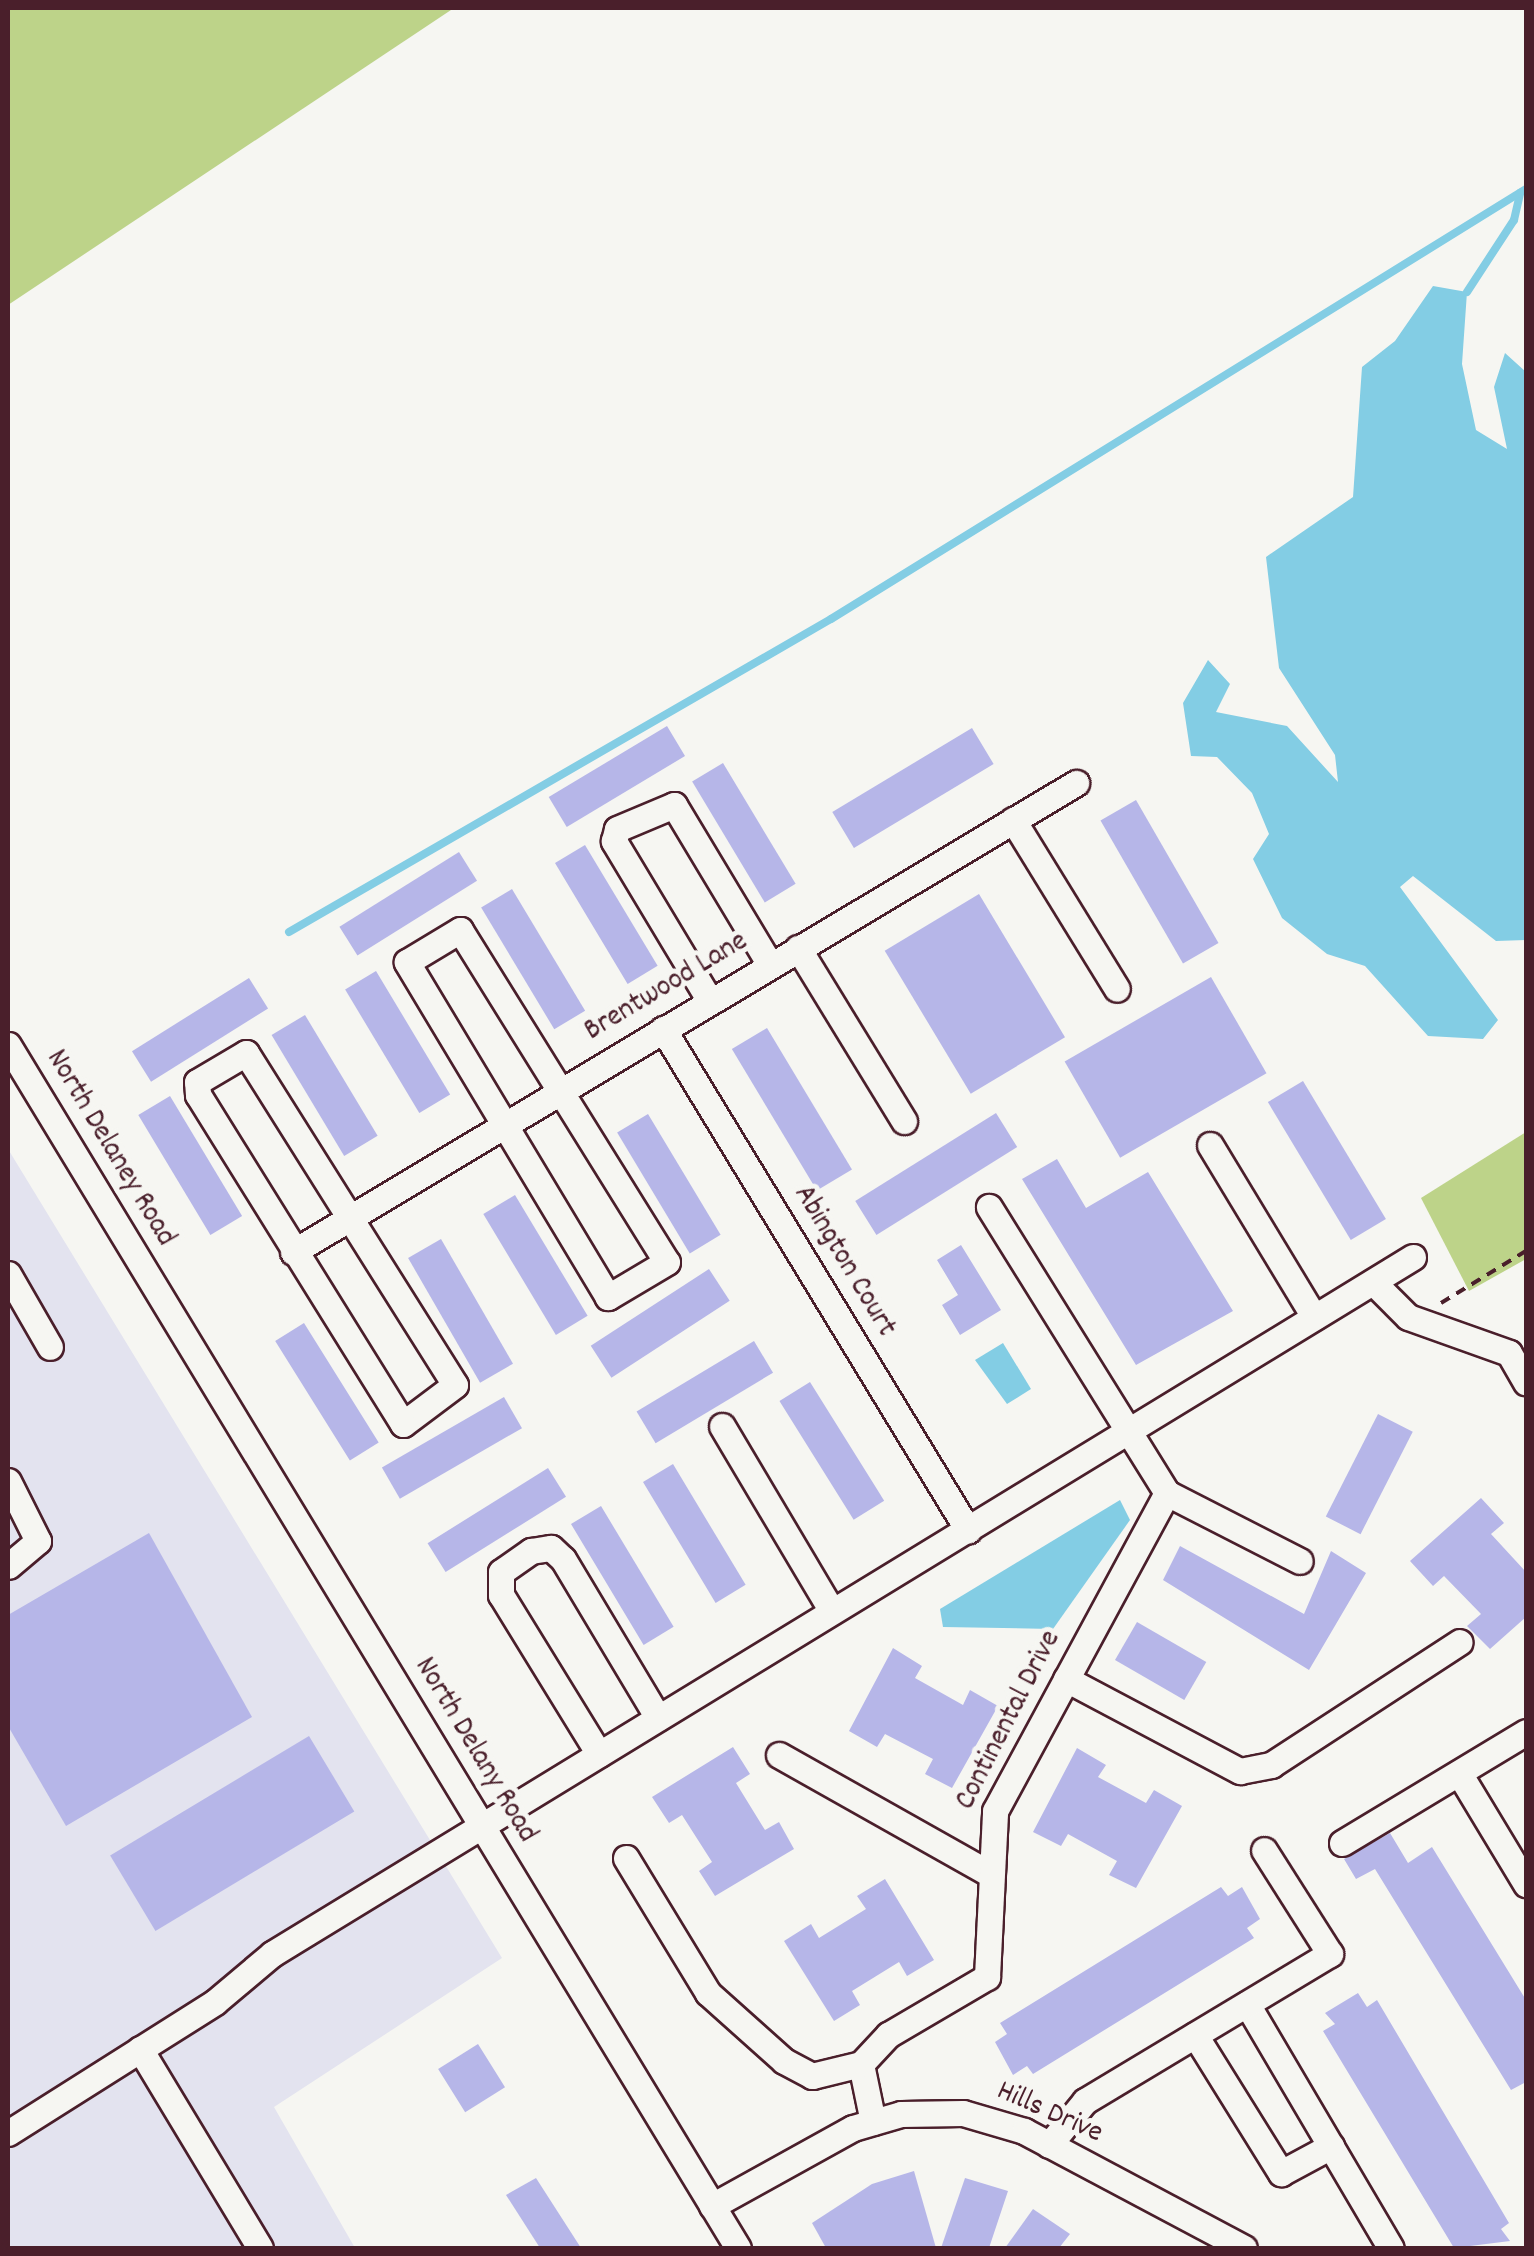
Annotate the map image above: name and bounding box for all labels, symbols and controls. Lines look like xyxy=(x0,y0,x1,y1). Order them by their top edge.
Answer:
street label: Brentwood Lane xyxy=(579,925,755,1051)
street label: North Delaney Road xyxy=(36,1044,182,1254)
street label: Abington Court xyxy=(784,1180,902,1344)
street label: Continental Drive xyxy=(949,1625,1071,1817)
street label: North Delany Road xyxy=(405,1652,543,1850)
street label: Hills Drive xyxy=(990,2075,1108,2153)

